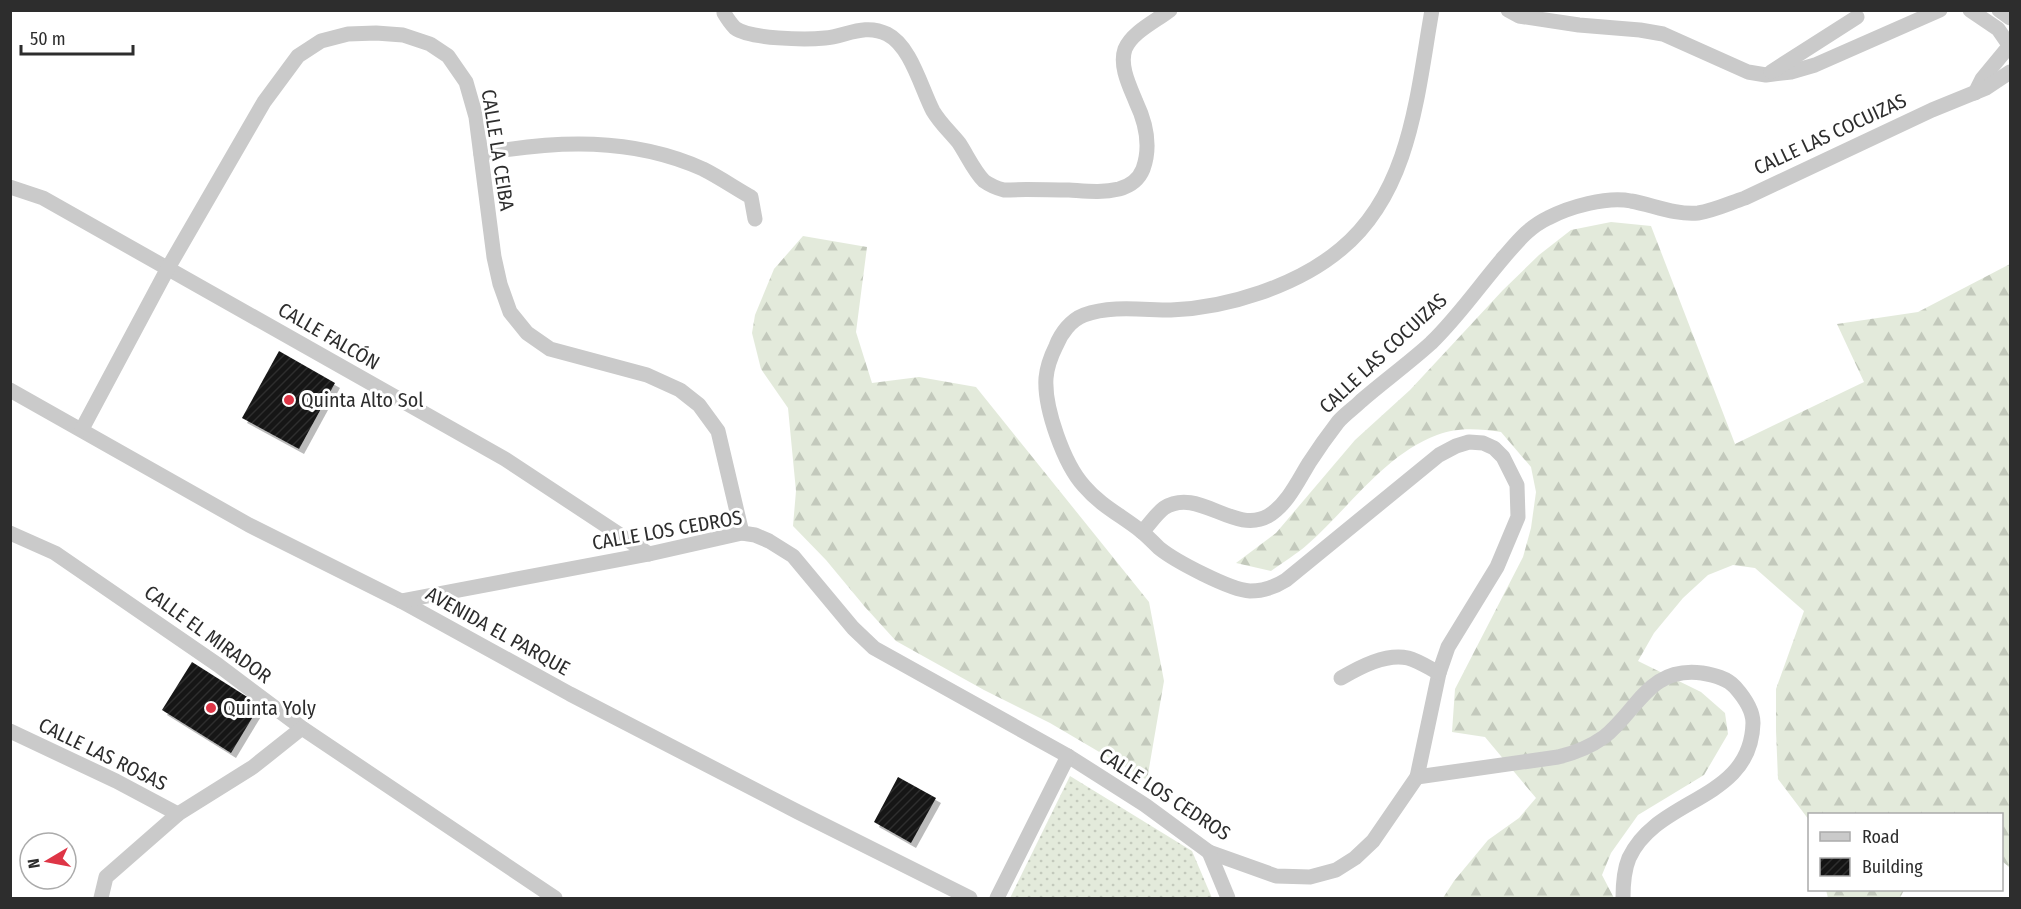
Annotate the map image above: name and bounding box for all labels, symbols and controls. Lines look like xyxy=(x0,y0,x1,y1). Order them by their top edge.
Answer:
scale bar xyxy=(21,18,134,56)
text: 50 m xyxy=(30,28,66,50)
street label: CALLE LA CEIBA xyxy=(477,88,520,213)
street label: CALLE LAS COCUIZAS xyxy=(1750,88,1910,180)
street label: CALLE LAS COCUIZAS xyxy=(1314,288,1452,418)
street label: CALLE FALCÓN xyxy=(274,297,384,375)
place label: Quinta Alto Sol xyxy=(301,388,423,412)
marker: Quinta Alto Sol xyxy=(282,393,296,407)
street label: CALLE LOS CEDROS xyxy=(590,505,744,555)
street label: CALLE EL MIRADOR xyxy=(140,580,276,688)
street label: AVENIDA EL PARQUE xyxy=(422,581,574,681)
place label: Quinta Yoly xyxy=(223,696,316,720)
marker: Quinta Yoly xyxy=(204,701,218,715)
street label: CALLE LAS ROSAS xyxy=(35,713,171,796)
street label: CALLE LOS CEDROS xyxy=(1095,743,1235,845)
legend xyxy=(1808,813,2003,891)
text: Road xyxy=(1862,826,1899,848)
north arrow xyxy=(18,831,78,891)
text: Building xyxy=(1862,856,1923,878)
text: N xyxy=(24,857,44,870)

